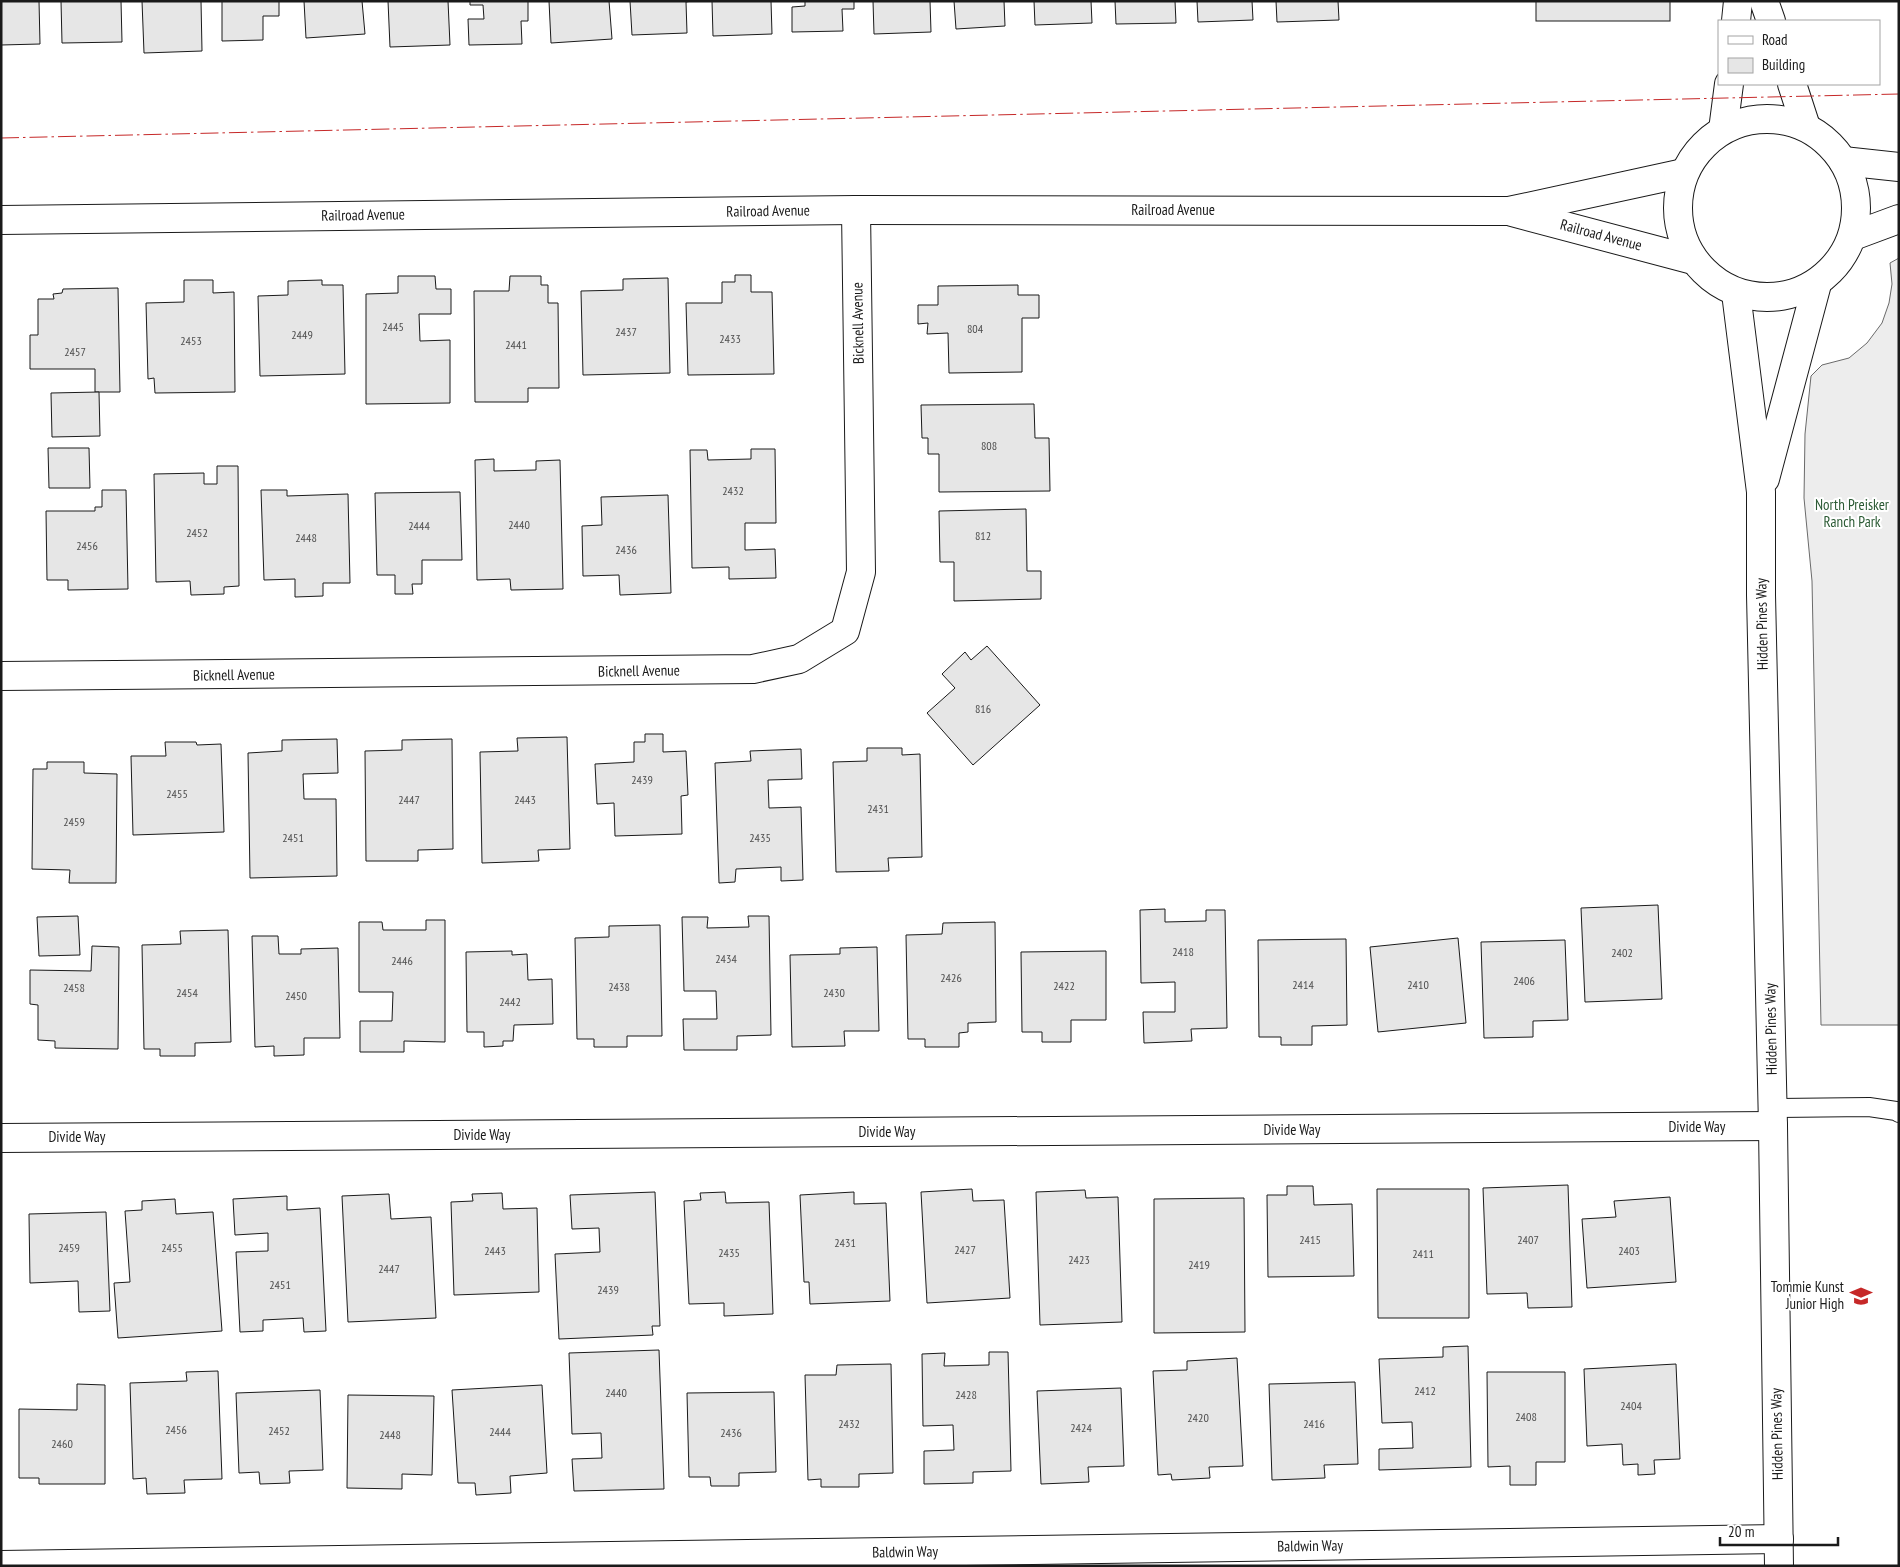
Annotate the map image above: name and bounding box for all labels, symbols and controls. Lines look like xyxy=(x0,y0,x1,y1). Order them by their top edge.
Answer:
legend xyxy=(1718,20,1880,85)
text: Road xyxy=(1762,30,1788,49)
text: Building xyxy=(1762,55,1805,74)
street label: Railroad Avenue xyxy=(726,200,810,221)
street label: Railroad Avenue xyxy=(1131,200,1215,219)
street label: Railroad Avenue xyxy=(321,204,405,225)
street label: Railroad Avenue xyxy=(1558,215,1644,255)
street label: Bicknell Avenue xyxy=(847,282,868,364)
house number: 2445 xyxy=(382,319,404,334)
house number: 804 xyxy=(967,321,984,336)
house number: 2437 xyxy=(615,324,637,339)
house number: 2449 xyxy=(291,327,313,342)
house number: 2433 xyxy=(719,331,741,346)
house number: 2453 xyxy=(180,333,202,348)
house number: 2441 xyxy=(505,337,527,352)
house number: 2457 xyxy=(64,344,86,359)
house number: 808 xyxy=(981,438,997,453)
house number: 2432 xyxy=(722,483,744,498)
park label: North Preisker Ranch Park xyxy=(1815,495,1890,531)
house number: 2440 xyxy=(508,517,530,532)
house number: 2444 xyxy=(408,518,430,533)
house number: 2452 xyxy=(186,525,208,540)
house number: 812 xyxy=(975,528,991,543)
house number: 2448 xyxy=(295,530,317,545)
house number: 2456 xyxy=(76,538,98,553)
house number: 2436 xyxy=(615,542,637,557)
street label: Hidden Pines Way xyxy=(1751,577,1772,670)
street label: Bicknell Avenue xyxy=(598,660,680,681)
street label: Bicknell Avenue xyxy=(193,664,275,685)
house number: 816 xyxy=(975,701,991,716)
house number: 2439 xyxy=(631,772,653,787)
house number: 2455 xyxy=(166,786,188,801)
house number: 2447 xyxy=(398,792,420,807)
house number: 2443 xyxy=(514,792,536,807)
house number: 2431 xyxy=(867,801,889,816)
house number: 2459 xyxy=(63,814,85,829)
house number: 2451 xyxy=(282,830,304,845)
house number: 2435 xyxy=(749,830,771,845)
house number: 2418 xyxy=(1172,944,1194,959)
house number: 2402 xyxy=(1611,945,1633,960)
house number: 2434 xyxy=(715,951,737,966)
house number: 2446 xyxy=(391,953,413,968)
house number: 2426 xyxy=(940,970,962,985)
house number: 2406 xyxy=(1513,973,1535,988)
house number: 2414 xyxy=(1292,977,1314,992)
house number: 2410 xyxy=(1407,977,1429,992)
house number: 2422 xyxy=(1053,978,1075,993)
house number: 2438 xyxy=(608,979,630,994)
house number: 2458 xyxy=(63,980,85,995)
street label: Hidden Pines Way xyxy=(1760,982,1781,1075)
house number: 2454 xyxy=(176,985,198,1000)
house number: 2430 xyxy=(823,985,845,1000)
house number: 2450 xyxy=(285,988,307,1003)
house number: 2442 xyxy=(499,994,521,1009)
street label: Divide Way xyxy=(1668,1117,1726,1136)
street label: Divide Way xyxy=(1263,1120,1321,1139)
street label: Divide Way xyxy=(858,1122,916,1141)
street label: Divide Way xyxy=(453,1125,511,1144)
street label: Divide Way xyxy=(48,1127,106,1146)
house number: 2415 xyxy=(1299,1232,1321,1247)
house number: 2407 xyxy=(1517,1232,1539,1247)
house number: 2431 xyxy=(834,1235,856,1250)
house number: 2459 xyxy=(58,1240,80,1255)
house number: 2455 xyxy=(161,1240,183,1255)
house number: 2427 xyxy=(954,1242,976,1257)
house number: 2443 xyxy=(484,1243,506,1258)
house number: 2403 xyxy=(1618,1243,1640,1258)
house number: 2435 xyxy=(718,1245,740,1260)
house number: 2411 xyxy=(1412,1246,1434,1261)
house number: 2423 xyxy=(1068,1252,1090,1267)
house number: 2419 xyxy=(1188,1257,1210,1272)
house number: 2447 xyxy=(378,1261,400,1276)
house number: 2451 xyxy=(269,1277,291,1292)
place label: Tommie Kunst Junior High xyxy=(1771,1277,1844,1313)
house number: 2439 xyxy=(597,1282,619,1297)
school or university icon: Tommie Kunst Junior High xyxy=(1848,1283,1874,1309)
house number: 2412 xyxy=(1414,1383,1436,1398)
house number: 2440 xyxy=(605,1385,627,1400)
house number: 2428 xyxy=(955,1387,977,1402)
street label: Hidden Pines Way xyxy=(1766,1387,1787,1480)
house number: 2404 xyxy=(1620,1398,1642,1413)
house number: 2408 xyxy=(1515,1409,1537,1424)
house number: 2420 xyxy=(1187,1410,1209,1425)
house number: 2432 xyxy=(838,1416,860,1431)
house number: 2416 xyxy=(1303,1416,1325,1431)
house number: 2424 xyxy=(1070,1420,1092,1435)
house number: 2456 xyxy=(165,1422,187,1437)
house number: 2452 xyxy=(268,1423,290,1438)
house number: 2444 xyxy=(489,1424,511,1439)
house number: 2436 xyxy=(720,1425,742,1440)
house number: 2448 xyxy=(379,1427,401,1442)
house number: 2460 xyxy=(51,1436,73,1451)
scale bar xyxy=(1720,1514,1838,1546)
text: 20 m xyxy=(1728,1522,1754,1541)
street label: Baldwin Way xyxy=(1277,1535,1343,1556)
street label: Baldwin Way xyxy=(872,1541,938,1562)

